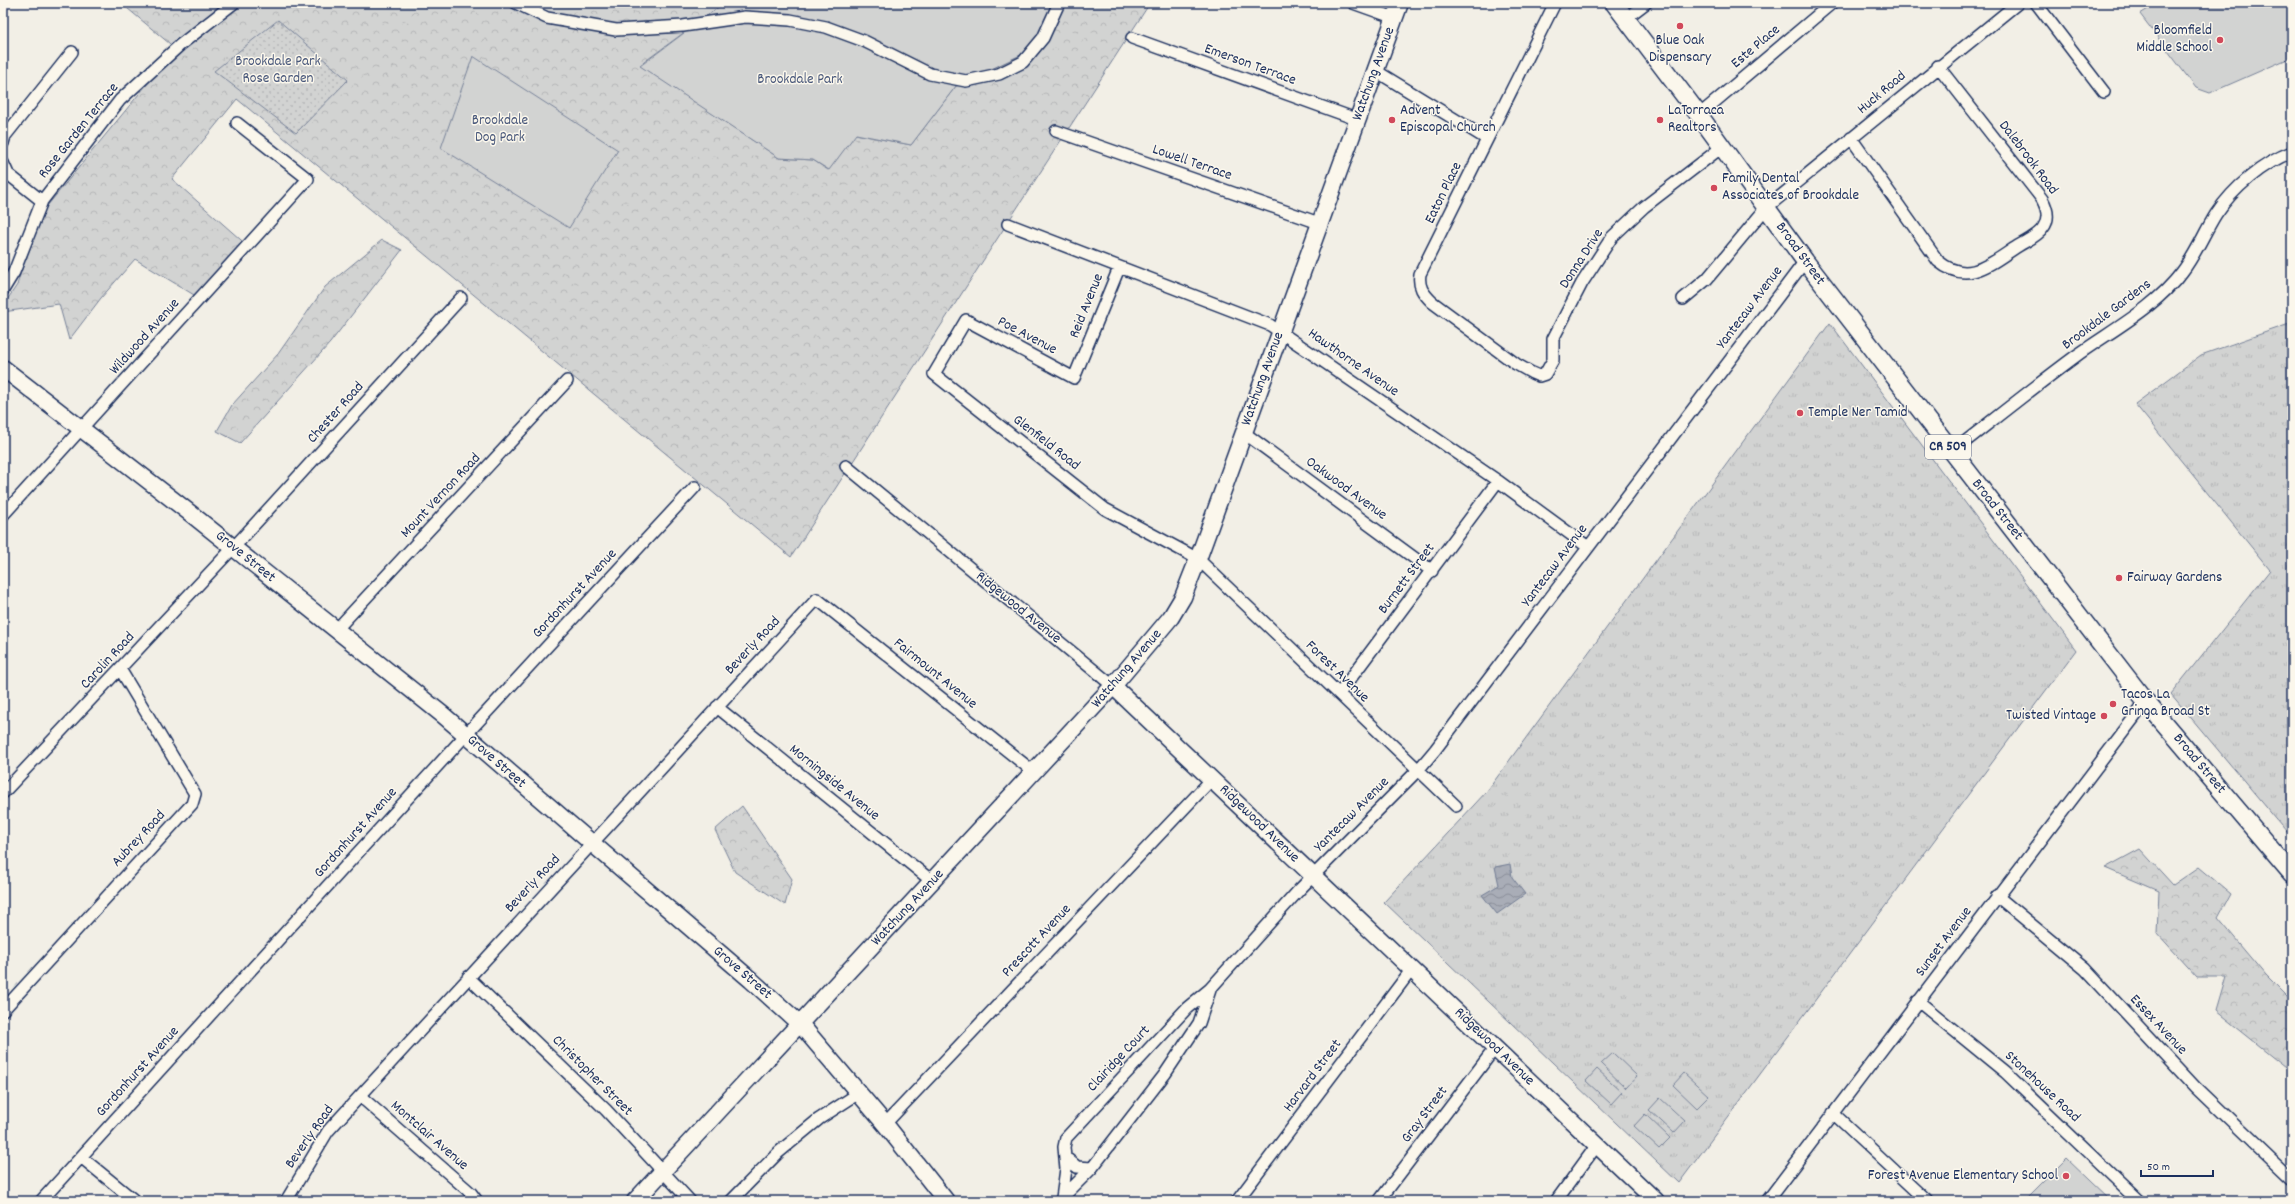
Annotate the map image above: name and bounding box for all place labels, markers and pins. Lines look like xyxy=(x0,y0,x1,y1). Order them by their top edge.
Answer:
place label: Bloomfield Middle School xyxy=(2136,20,2212,59)
marker: Blue Oak Dispensary xyxy=(1675,21,1685,31)
place label: Blue Oak Dispensary xyxy=(1649,30,1712,69)
marker: Bloomfield Middle School xyxy=(2215,35,2225,45)
place label: Advent Episcopal Church xyxy=(1400,100,1496,139)
place label: LaTorraca Realtors xyxy=(1668,100,1725,139)
marker: Advent Episcopal Church xyxy=(1387,115,1397,125)
marker: LaTorraca Realtors xyxy=(1655,115,1665,125)
place label: Family Dental Associates of Brookdale xyxy=(1722,168,1859,207)
marker: Family Dental Associates of Brookdale xyxy=(1709,183,1719,193)
place label: Temple Ner Tamid xyxy=(1808,402,1908,424)
marker: Temple Ner Tamid xyxy=(1795,408,1805,418)
place label: Fairway Gardens xyxy=(2127,567,2222,589)
marker: Fairway Gardens xyxy=(2114,573,2124,583)
place label: Tacos La Gringa Broad St xyxy=(2121,684,2210,723)
marker: Tacos La Gringa Broad St xyxy=(2108,699,2118,709)
place label: Twisted Vintage xyxy=(2006,705,2096,727)
marker: Twisted Vintage xyxy=(2099,711,2109,721)
place label: Forest Avenue Elementary School xyxy=(1868,1165,2058,1187)
marker: Forest Avenue Elementary School xyxy=(2061,1171,2071,1181)

